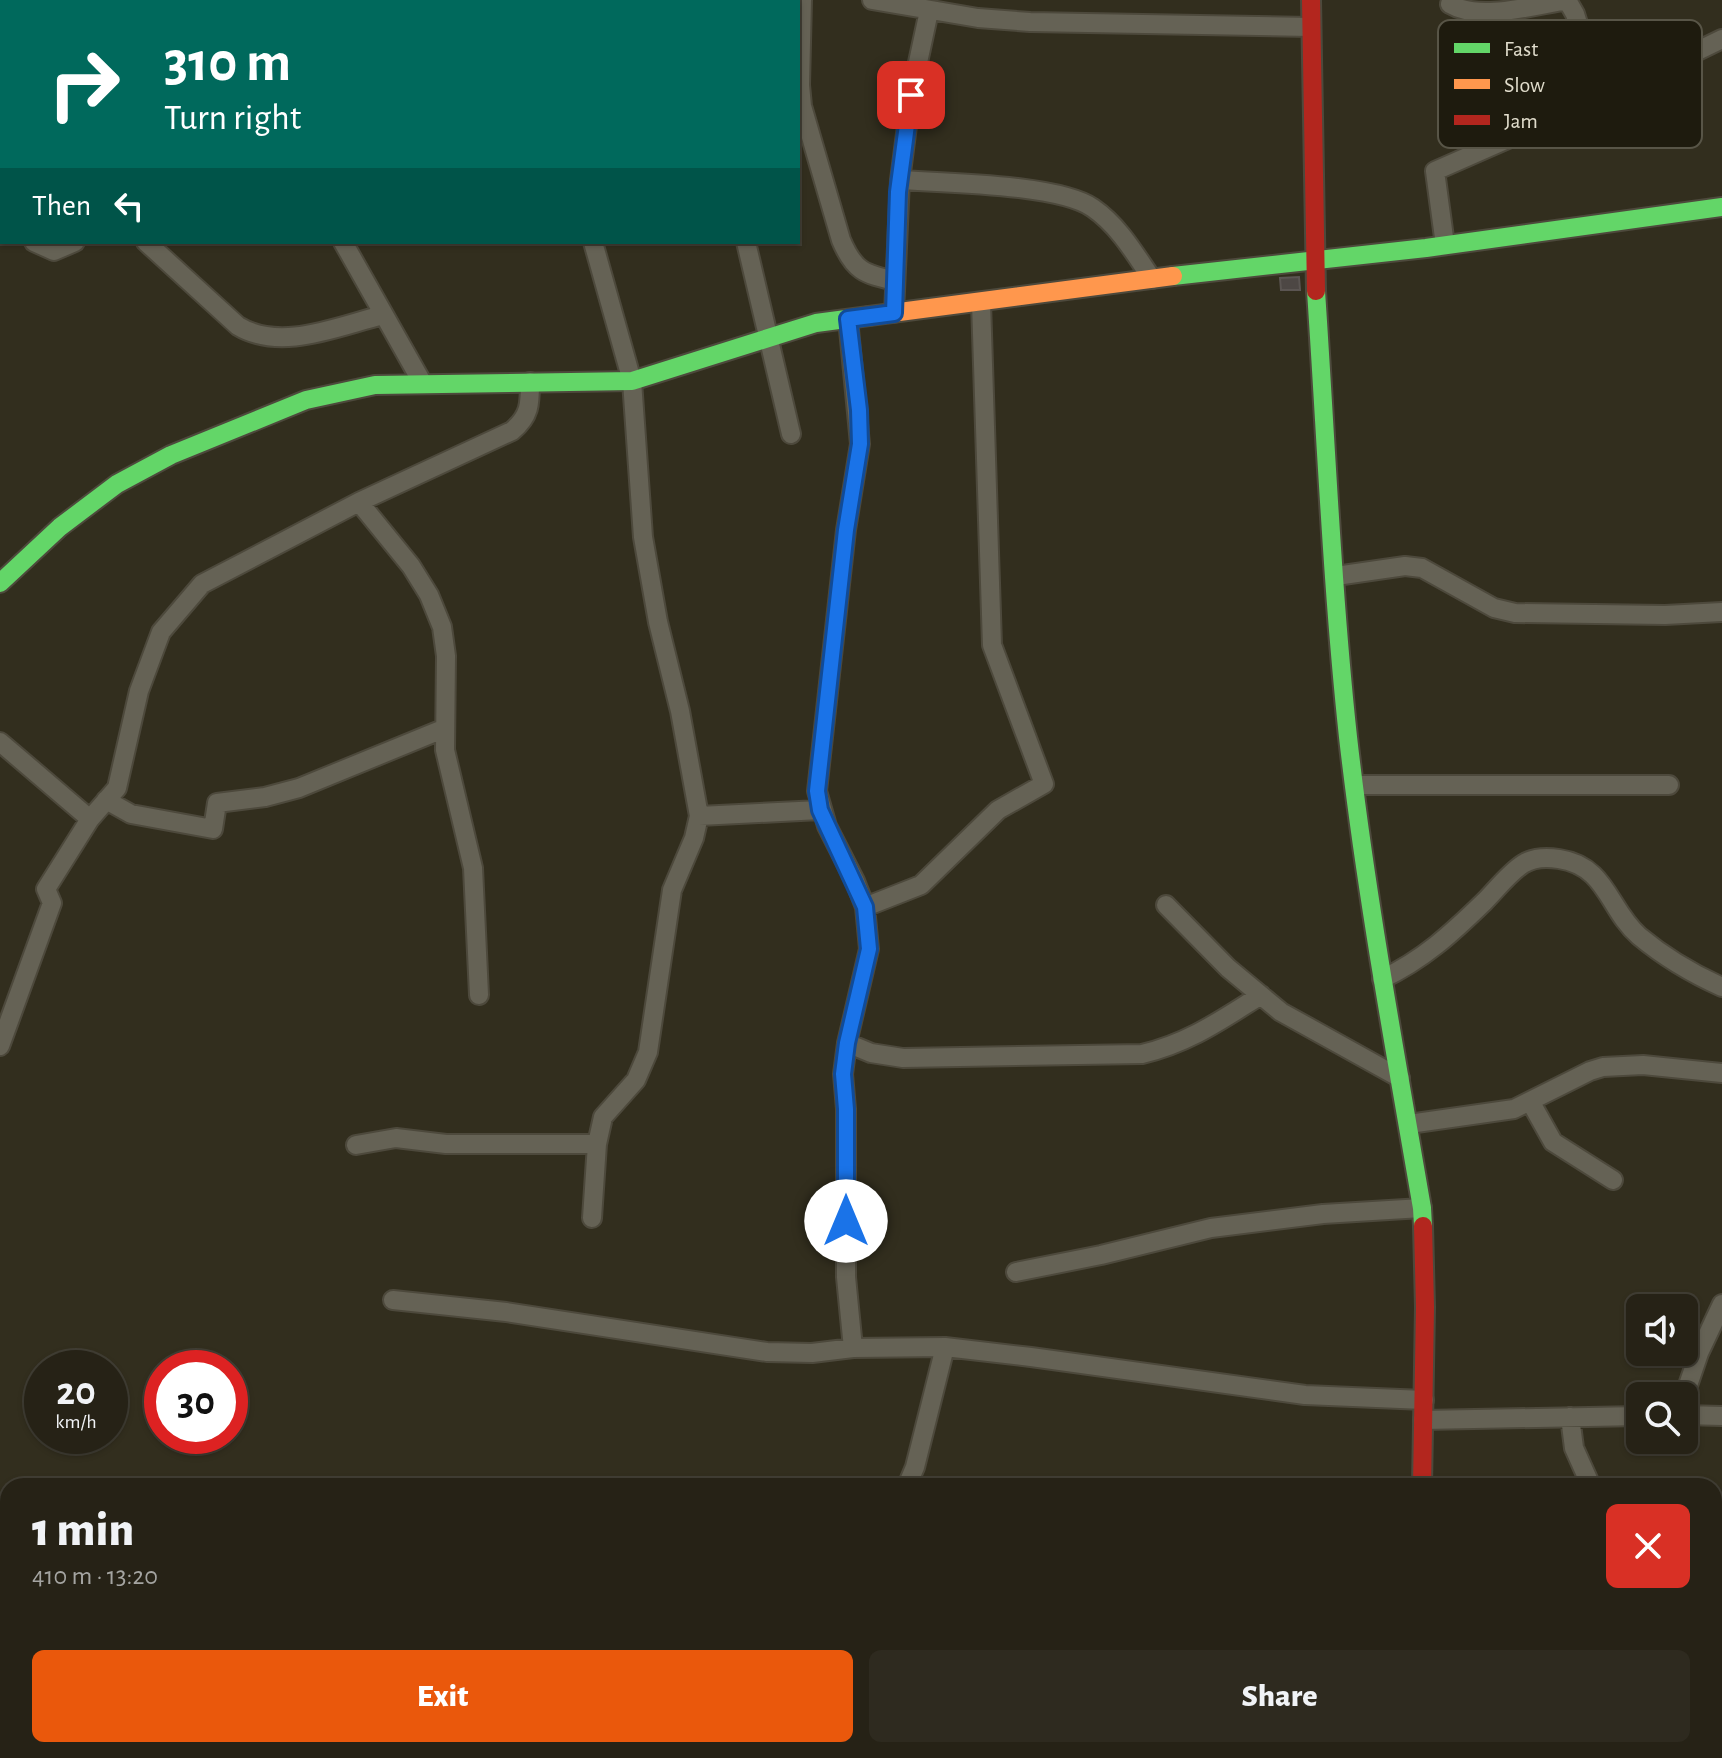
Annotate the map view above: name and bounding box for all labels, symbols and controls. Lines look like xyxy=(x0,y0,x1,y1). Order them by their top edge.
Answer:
legend xyxy=(1438,20,1702,148)
icon: right xyxy=(32,32,136,136)
text: 310 m xyxy=(164,35,291,91)
text: Fast xyxy=(1504,38,1538,60)
pin xyxy=(877,61,945,129)
icon: arrive xyxy=(889,73,933,117)
text: Slow xyxy=(1504,74,1545,96)
text: Turn right xyxy=(164,100,301,136)
text: Jam xyxy=(1504,110,1538,132)
icon: left xyxy=(107,184,151,228)
text: Then xyxy=(32,191,91,221)
position arrow xyxy=(804,1179,888,1263)
map controls xyxy=(1626,1294,1698,1454)
button: sound xyxy=(1626,1294,1698,1366)
speed limit sign: 30 xyxy=(144,1350,248,1454)
text: 20 xyxy=(56,1372,96,1412)
button: search xyxy=(1626,1382,1698,1454)
text: km/h xyxy=(55,1412,97,1432)
button: close xyxy=(1606,1504,1690,1588)
text: 1 min xyxy=(32,1507,134,1555)
text: 410 m · 13:20 xyxy=(32,1563,158,1589)
button: Exit xyxy=(32,1650,853,1742)
button: Share xyxy=(869,1650,1690,1742)

